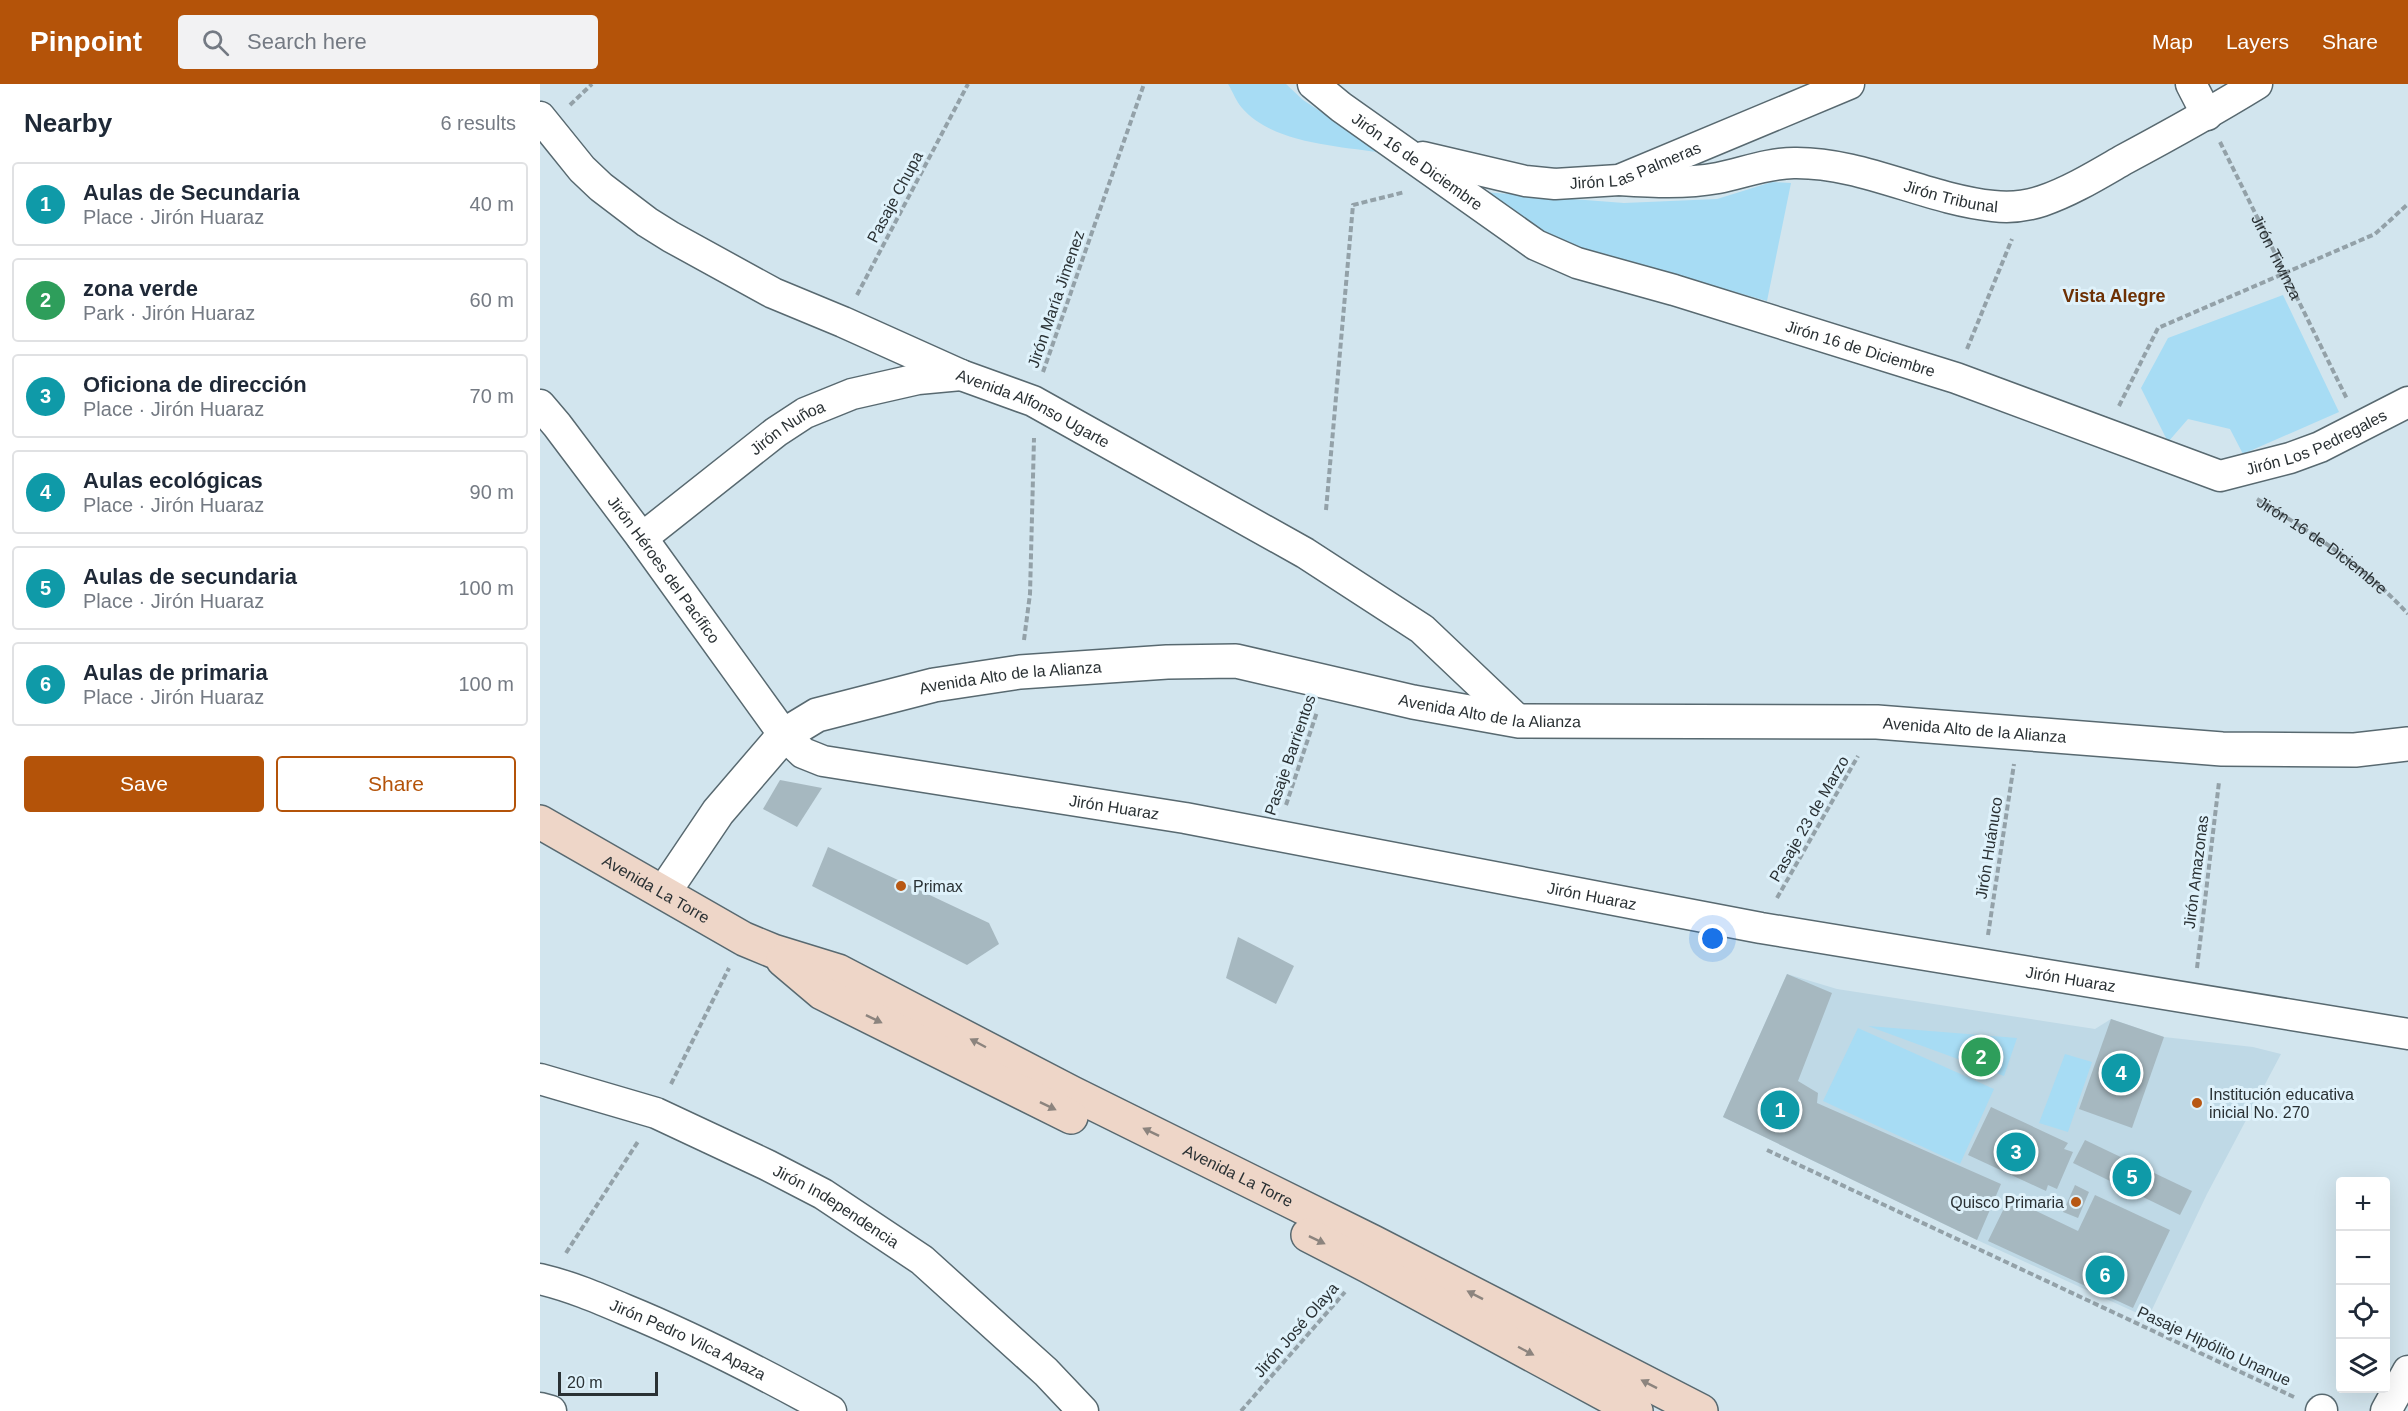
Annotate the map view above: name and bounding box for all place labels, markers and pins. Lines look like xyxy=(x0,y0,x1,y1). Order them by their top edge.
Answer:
place label: Primax xyxy=(913,878,963,895)
marker: Primax xyxy=(894,879,908,893)
pin: 2 xyxy=(1962,1034,2000,1080)
pin: 4 xyxy=(2102,1050,2140,1096)
place label: Institución educativa inicial No. 270 xyxy=(2209,1086,2354,1121)
pin: 1 xyxy=(1760,1088,1800,1132)
marker: Institución educativa inicial No. 270 xyxy=(2190,1096,2204,1110)
pin: 3 xyxy=(1996,1130,2036,1174)
pin: 5 xyxy=(2112,1154,2152,1200)
place label: Quisco Primaria xyxy=(1950,1194,2064,1211)
marker: Quisco Primaria xyxy=(2069,1195,2083,1209)
pin: 6 xyxy=(2086,1252,2124,1298)

